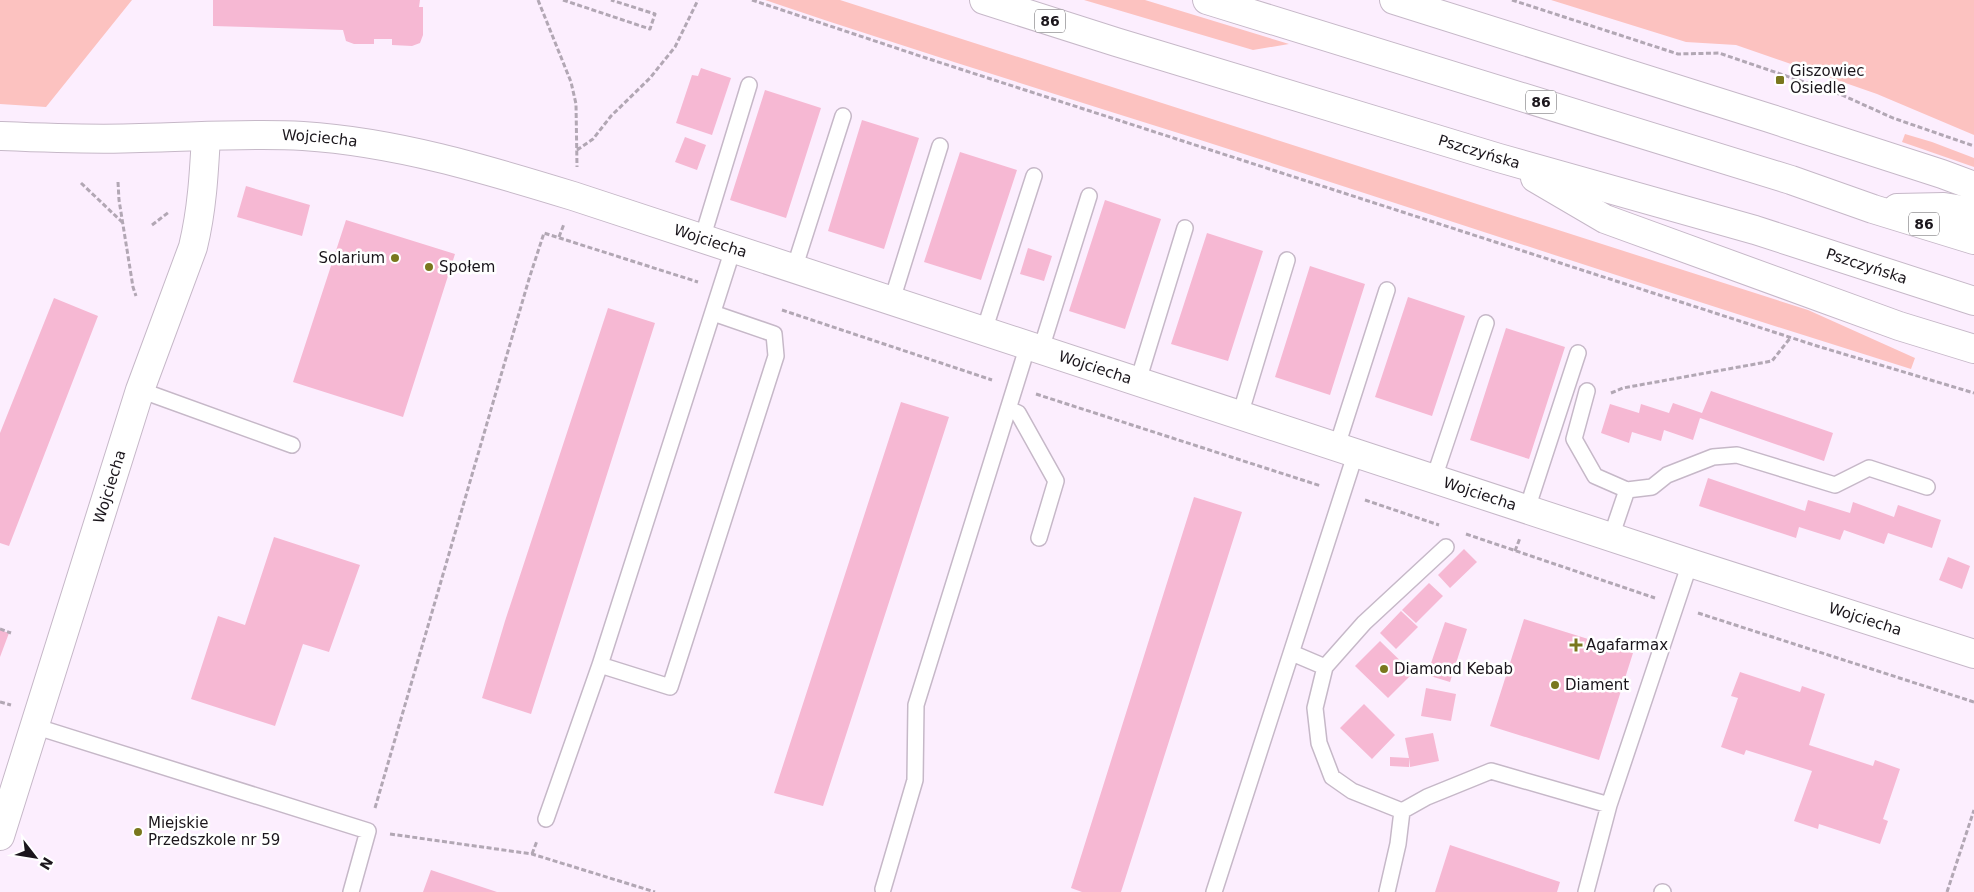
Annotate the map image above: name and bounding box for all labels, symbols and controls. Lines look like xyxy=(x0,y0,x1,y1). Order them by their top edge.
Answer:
road number: 86 xyxy=(1035,10,1065,32)
place label: Giszowiec Osiedle xyxy=(1790,62,1865,97)
marker: Giszowiec Osiedle xyxy=(1774,74,1786,86)
road number: 86 xyxy=(1526,90,1556,114)
street label: Wojciecha xyxy=(282,126,359,151)
street label: Pszczyńska xyxy=(1436,131,1522,172)
road number: 86 xyxy=(1909,212,1939,235)
street label: Wojciecha xyxy=(672,221,749,262)
street label: Pszczyńska xyxy=(1824,245,1910,288)
place label: Solarium xyxy=(318,249,385,267)
marker: Solarium xyxy=(389,252,401,264)
place label: Społem xyxy=(439,258,495,276)
marker: Społem xyxy=(423,261,435,273)
street label: Wojciecha xyxy=(1056,347,1134,388)
street label: Wojciecha xyxy=(90,448,130,526)
street label: Wojciecha xyxy=(1441,474,1519,514)
street label: Wojciecha xyxy=(1826,599,1904,639)
place label: Agafarmax xyxy=(1586,636,1668,654)
marker: Agafarmax xyxy=(1570,639,1582,651)
place label: Diamond Kebab xyxy=(1394,660,1513,678)
marker: Diamond Kebab xyxy=(1378,663,1390,675)
place label: Diament xyxy=(1565,676,1629,694)
marker: Diament xyxy=(1549,679,1561,691)
place label: Miejskie Przedszkole nr 59 xyxy=(148,814,280,849)
marker: Miejskie Przedszkole nr 59 xyxy=(132,826,144,838)
north arrow xyxy=(10,832,60,882)
text: N xyxy=(36,855,56,873)

